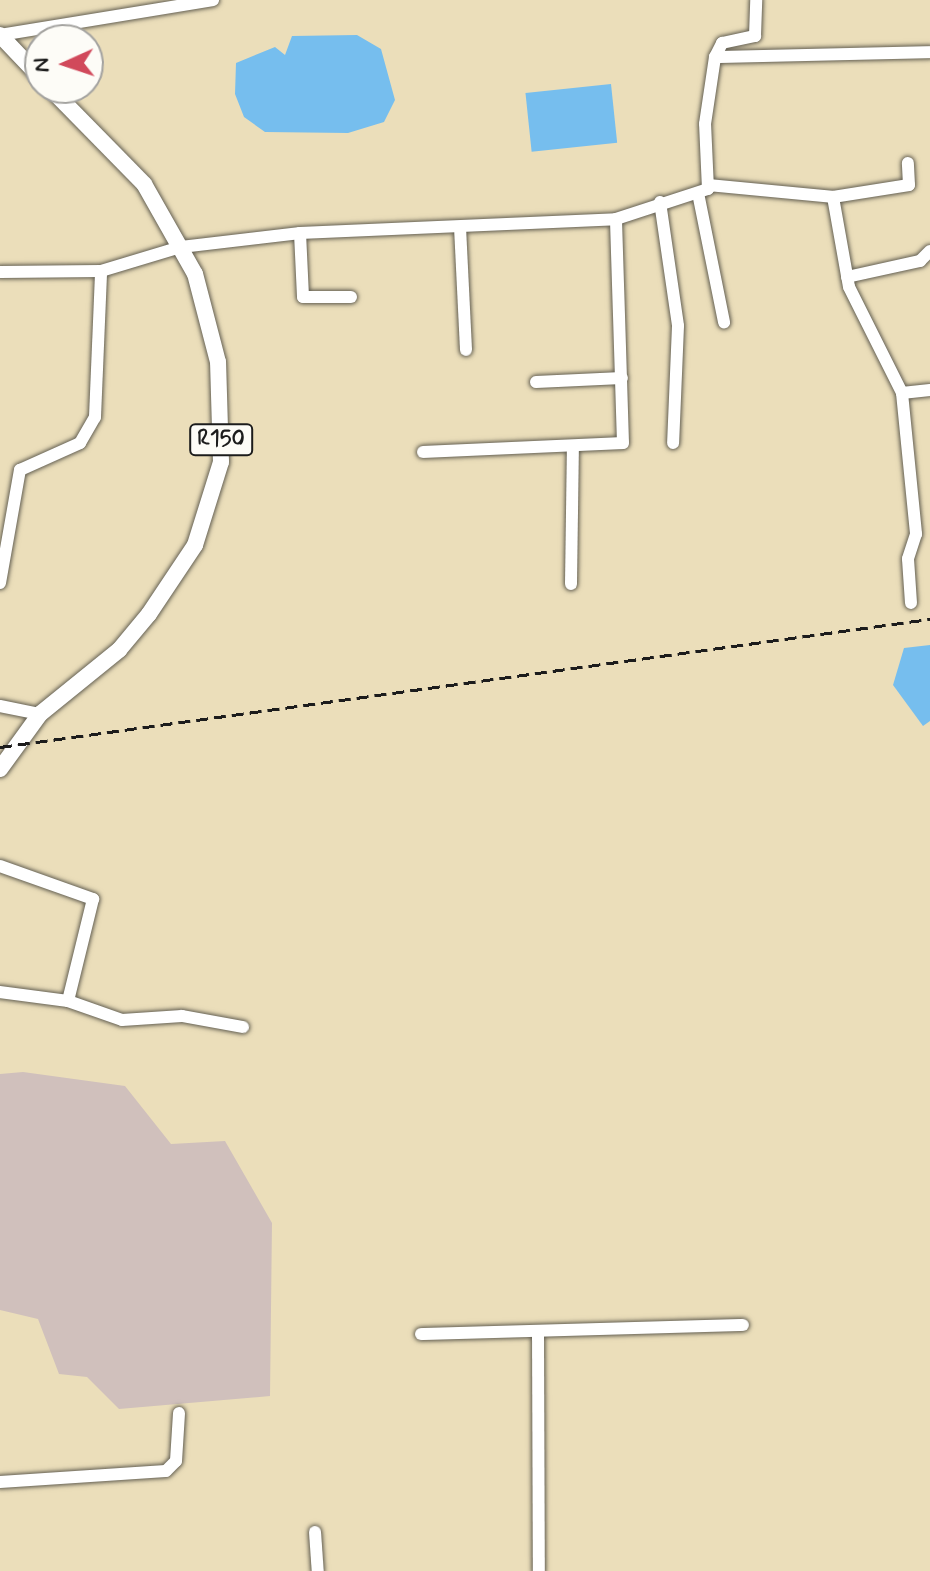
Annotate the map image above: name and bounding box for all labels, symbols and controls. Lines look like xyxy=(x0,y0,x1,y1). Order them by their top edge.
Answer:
north arrow xyxy=(24,24,104,104)
text: N xyxy=(28,57,56,73)
road number: R150 xyxy=(189,422,253,458)

